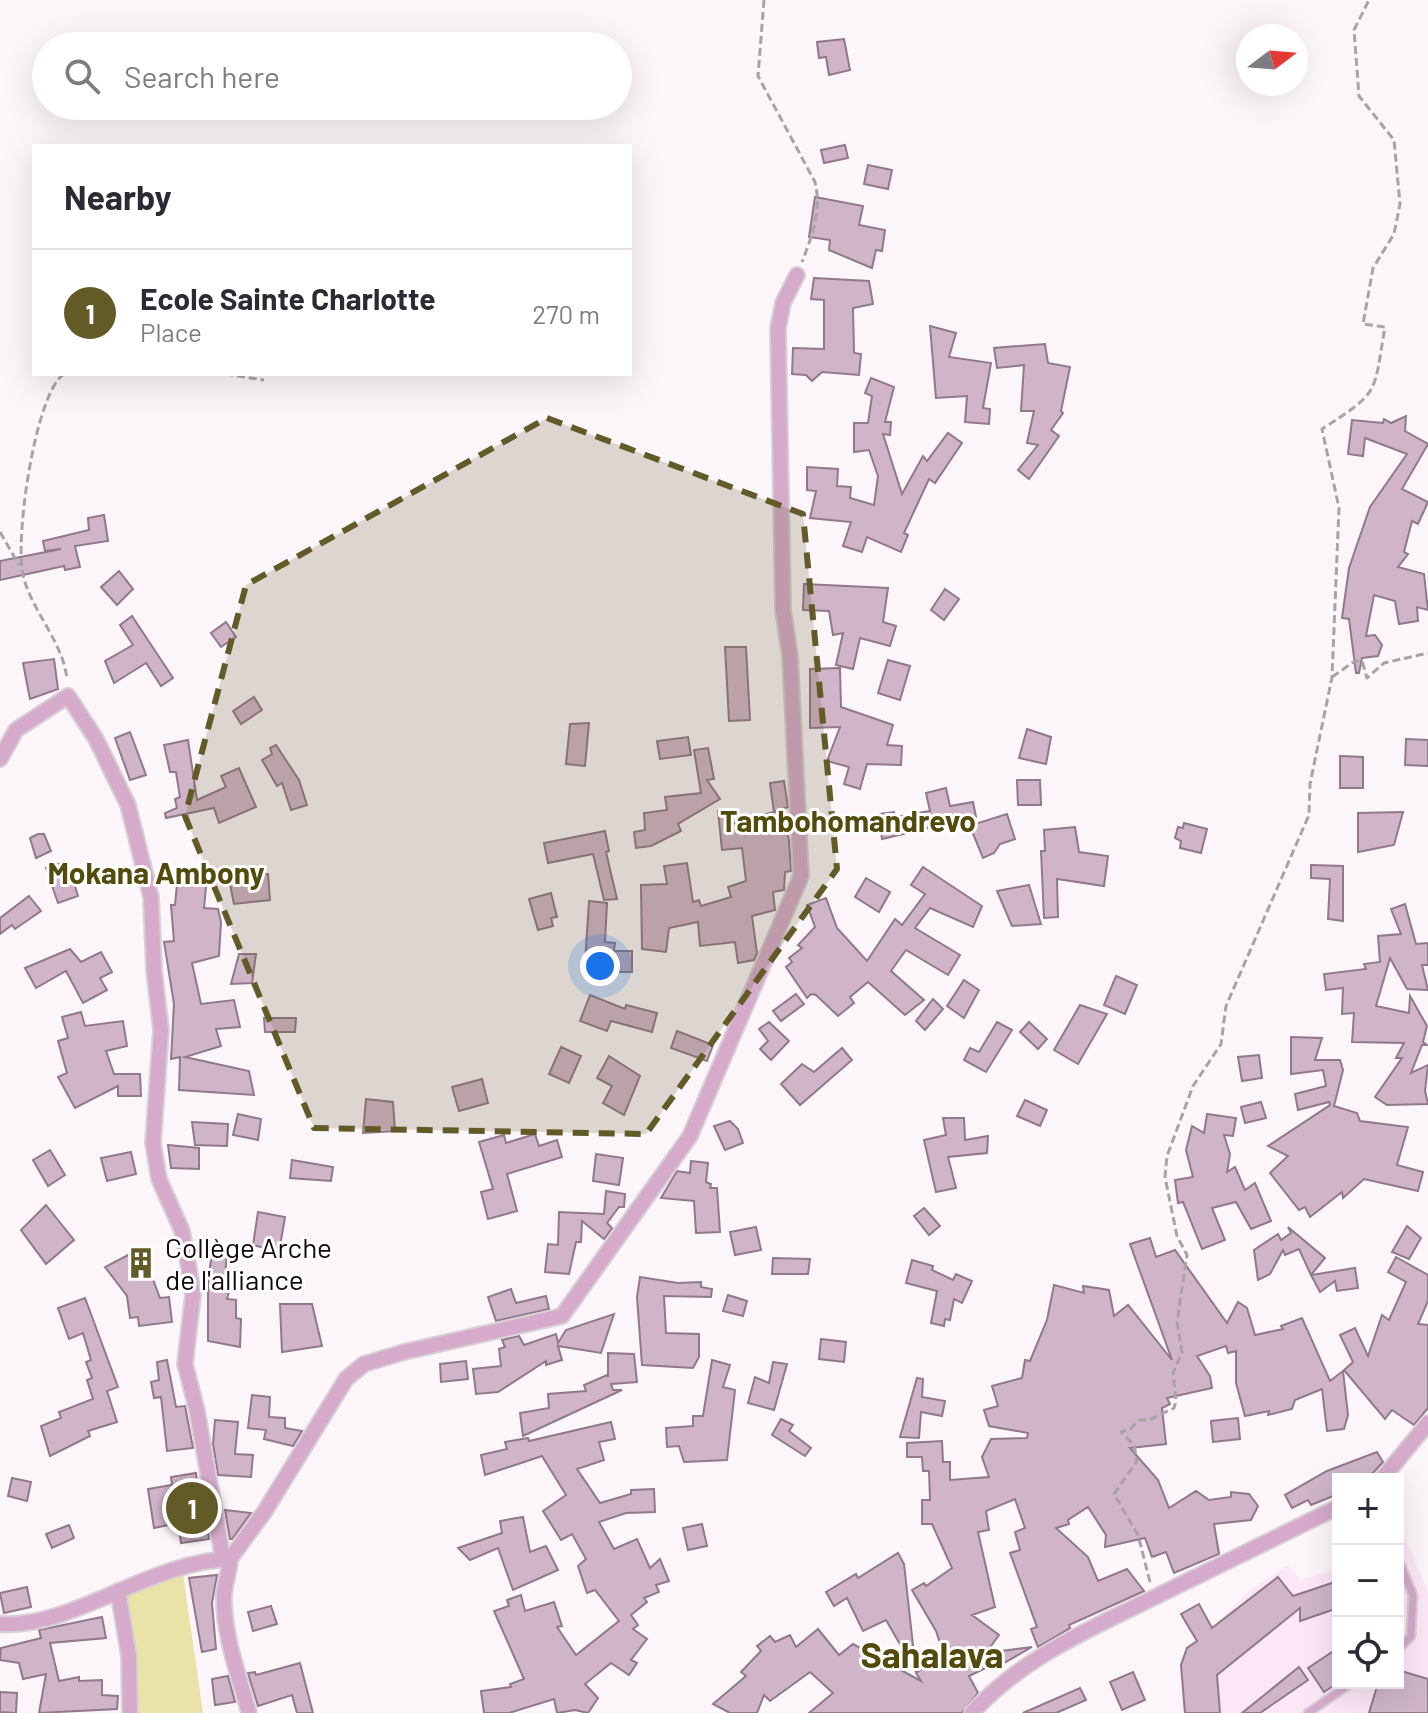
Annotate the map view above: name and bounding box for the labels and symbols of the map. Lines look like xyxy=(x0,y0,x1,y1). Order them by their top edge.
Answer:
north arrow xyxy=(1236,24,1308,96)
district label: Tambohomandrevo xyxy=(720,802,976,838)
district label: Mokana Ambony xyxy=(47,854,265,890)
your location xyxy=(580,946,620,986)
place label: Collège Arche de l'alliance xyxy=(165,1230,332,1296)
building icon: Collège Arche de l'alliance xyxy=(124,1246,158,1280)
pin: 1 xyxy=(166,1478,218,1538)
district label: Sahalava xyxy=(861,1632,1003,1675)

